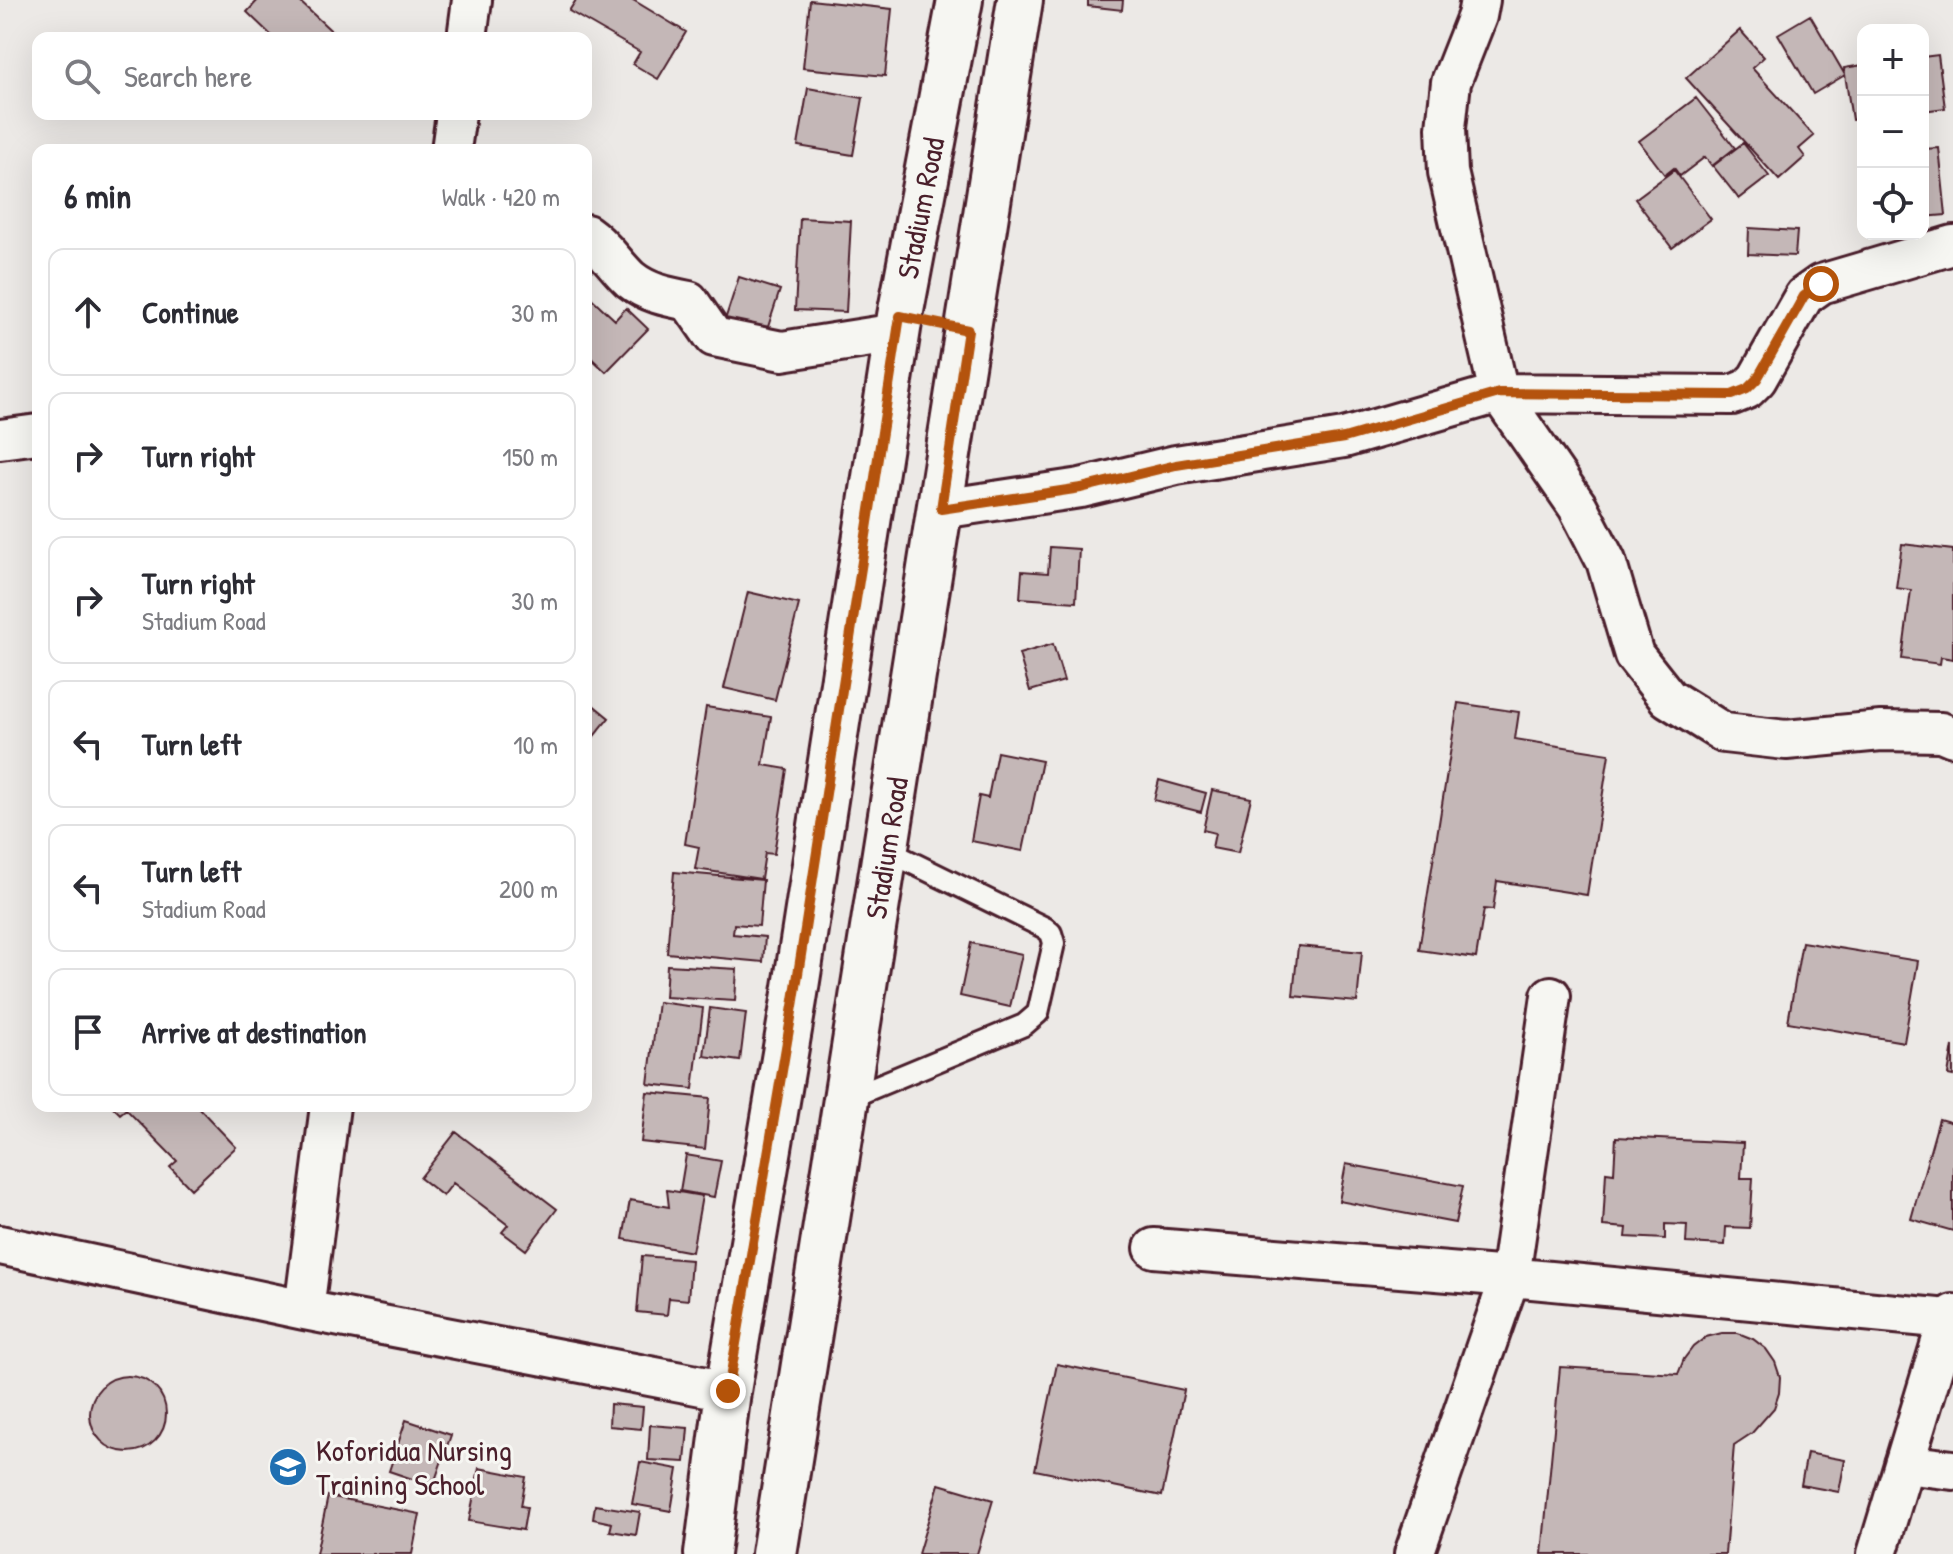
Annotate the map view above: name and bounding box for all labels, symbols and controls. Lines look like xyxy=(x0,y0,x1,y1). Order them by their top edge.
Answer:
map controls xyxy=(1857,24,1929,240)
button: + xyxy=(1857,24,1929,96)
search box xyxy=(32,32,592,120)
icon: search xyxy=(60,54,104,98)
text: Search here xyxy=(124,56,252,96)
button: − xyxy=(1857,96,1929,168)
street label: Stadium Road xyxy=(887,134,953,282)
button: locate xyxy=(1857,168,1929,240)
text: 6 min xyxy=(64,173,132,219)
text: Walk · 420 m xyxy=(442,179,560,214)
route start xyxy=(1803,266,1839,302)
icon: ahead xyxy=(66,290,110,334)
text: Continue xyxy=(142,292,239,332)
text: 30 m xyxy=(511,295,558,330)
icon: right xyxy=(66,434,110,478)
text: Turn right xyxy=(142,436,255,476)
text: 150 m xyxy=(502,439,558,474)
text: Turn right xyxy=(142,563,255,603)
icon: right xyxy=(66,578,110,622)
text: 30 m xyxy=(511,583,558,618)
text: Stadium Road xyxy=(142,603,266,638)
icon: left xyxy=(66,722,110,766)
text: Turn left xyxy=(142,724,241,764)
text: 10 m xyxy=(513,727,558,762)
street label: Stadium Road xyxy=(855,774,917,922)
text: Turn left xyxy=(142,851,241,891)
icon: left xyxy=(66,866,110,910)
text: 200 m xyxy=(499,871,558,906)
text: Stadium Road xyxy=(142,891,266,926)
icon: arrive xyxy=(66,1010,110,1054)
text: Arrive at destination xyxy=(142,1012,367,1052)
route end xyxy=(710,1373,746,1409)
place label: Koforidua Nursing Training School xyxy=(316,1430,512,1504)
school or university icon: Koforidua Nursing Training School xyxy=(267,1446,309,1488)

